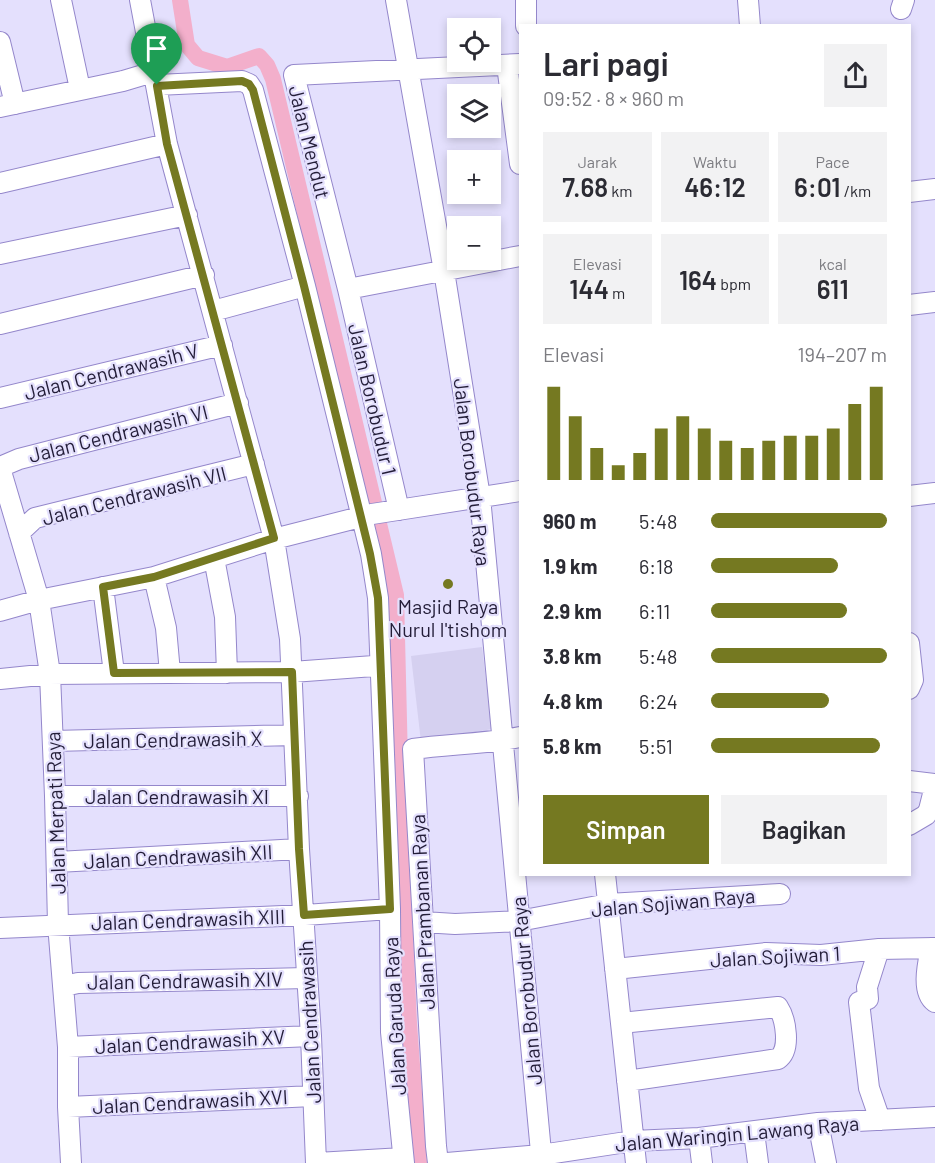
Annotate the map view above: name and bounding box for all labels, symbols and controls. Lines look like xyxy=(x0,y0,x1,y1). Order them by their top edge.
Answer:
map controls xyxy=(447,18,501,270)
button: locate xyxy=(447,18,501,72)
pin xyxy=(131,23,182,85)
icon: arrive xyxy=(140,32,173,65)
text: Lari pagi xyxy=(543,43,669,83)
button: share xyxy=(824,44,887,107)
street label: Jalan Mendut xyxy=(284,83,336,201)
button: layers xyxy=(447,84,501,138)
text: 09:52 · 8 × 960 m xyxy=(543,86,684,110)
button: + xyxy=(447,150,501,204)
text: Jarak xyxy=(578,152,617,171)
text: Waktu xyxy=(693,152,737,171)
text: Pace xyxy=(815,152,850,171)
text: 7.68 xyxy=(562,171,608,202)
text: 46:12 xyxy=(684,171,746,202)
text: 6:01 xyxy=(794,171,840,202)
text: km xyxy=(608,181,633,200)
text: /km xyxy=(840,181,871,200)
button: − xyxy=(447,216,501,270)
text: Elevasi xyxy=(573,254,622,273)
text: kcal xyxy=(819,254,847,273)
text: 164 xyxy=(679,264,717,295)
text: 144 xyxy=(569,273,609,304)
text: 611 xyxy=(817,273,849,304)
text: bpm xyxy=(717,274,751,293)
text: m xyxy=(609,283,625,302)
street label: Jalan Borobudur 1 xyxy=(344,321,402,477)
street label: Jalan Cendrawasih V xyxy=(21,338,201,404)
text: Elevasi xyxy=(543,342,604,366)
text: 194–207 m xyxy=(798,342,887,366)
street label: Jalan Borobudur Raya xyxy=(450,377,496,567)
street label: Jalan Cendrawasih VI xyxy=(26,399,210,467)
street label: Jalan Cendrawasih VII xyxy=(39,460,229,530)
text: 960 m xyxy=(543,509,596,533)
text: 5:48 xyxy=(639,509,678,533)
text: 1.9 km xyxy=(543,554,597,578)
text: 6:18 xyxy=(639,554,674,578)
marker: Masjid Raya Nurul I'tishom xyxy=(441,577,455,591)
place label: Masjid Raya Nurul I'tishom xyxy=(389,594,507,641)
text: 2.9 km xyxy=(543,599,602,623)
text: 6:11 xyxy=(639,599,670,623)
text: 3.8 km xyxy=(543,644,601,668)
text: 5:48 xyxy=(639,644,678,668)
text: 4.8 km xyxy=(543,689,603,713)
text: 6:24 xyxy=(639,689,678,713)
street label: Jalan Cendrawasih X xyxy=(83,725,263,753)
street label: Jalan Merpati Raya xyxy=(40,731,70,895)
text: 5.8 km xyxy=(543,734,601,758)
text: 5:51 xyxy=(639,734,673,758)
street label: Jalan Cendrawasih XI xyxy=(85,784,269,808)
button: Simpan xyxy=(543,795,709,864)
button: Bagikan xyxy=(721,795,887,864)
street label: Jalan Prambanan Raya xyxy=(405,814,439,1010)
street label: Jalan Cendrawasih XII xyxy=(83,839,273,873)
street label: Jalan Sojiwan Raya xyxy=(590,883,756,921)
street label: Jalan Borobudur Raya xyxy=(506,896,546,1086)
street label: Jalan Cendrawasih XIII xyxy=(90,904,286,934)
street label: Jalan Garuda Raya xyxy=(378,936,410,1096)
street label: Jalan Cendrawasih xyxy=(293,940,325,1104)
street label: Jalan Sojiwan 1 xyxy=(709,941,841,971)
street label: Jalan Cendrawasih XIV xyxy=(87,966,283,994)
street label: Jalan Cendrawasih XV xyxy=(94,1024,286,1058)
street label: Jalan Cendrawasih XVI xyxy=(92,1084,288,1118)
street label: Jalan Waringin Lawang Raya xyxy=(614,1110,860,1156)

